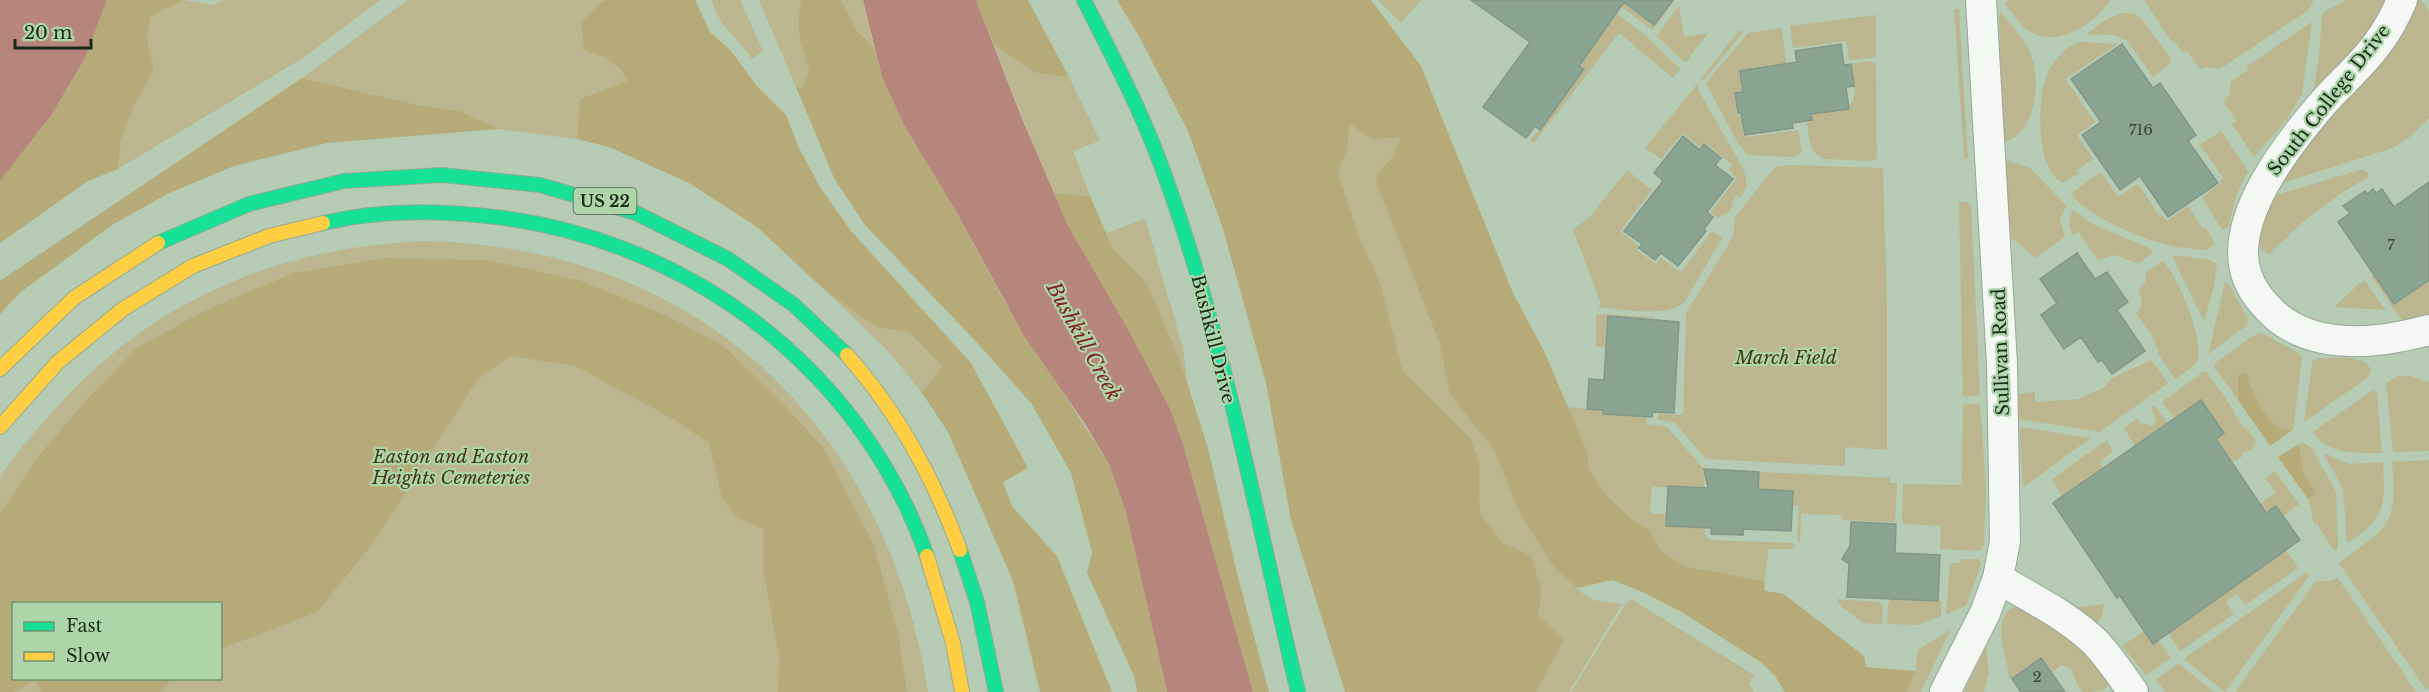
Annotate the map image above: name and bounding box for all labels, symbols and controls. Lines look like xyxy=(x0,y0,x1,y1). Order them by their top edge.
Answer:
scale bar xyxy=(15,12,92,50)
street label: South College Drive xyxy=(2263,20,2395,180)
text: 20 m xyxy=(24,22,72,44)
house number: 716 xyxy=(2129,120,2153,139)
road number: US 22 xyxy=(574,188,636,214)
house number: 7 xyxy=(2387,235,2395,254)
street label: Bushkill Drive xyxy=(1186,272,1240,406)
water label: Bushkill Creek xyxy=(1041,277,1126,404)
street label: Sullivan Road xyxy=(1988,288,2014,416)
park label: March Field xyxy=(1734,347,1837,369)
park label: Easton and Easton Heights Cemeteries xyxy=(371,446,530,489)
legend xyxy=(12,602,222,680)
text: Fast xyxy=(66,615,103,637)
text: Slow xyxy=(66,645,111,667)
house number: 2 xyxy=(2032,667,2042,686)

